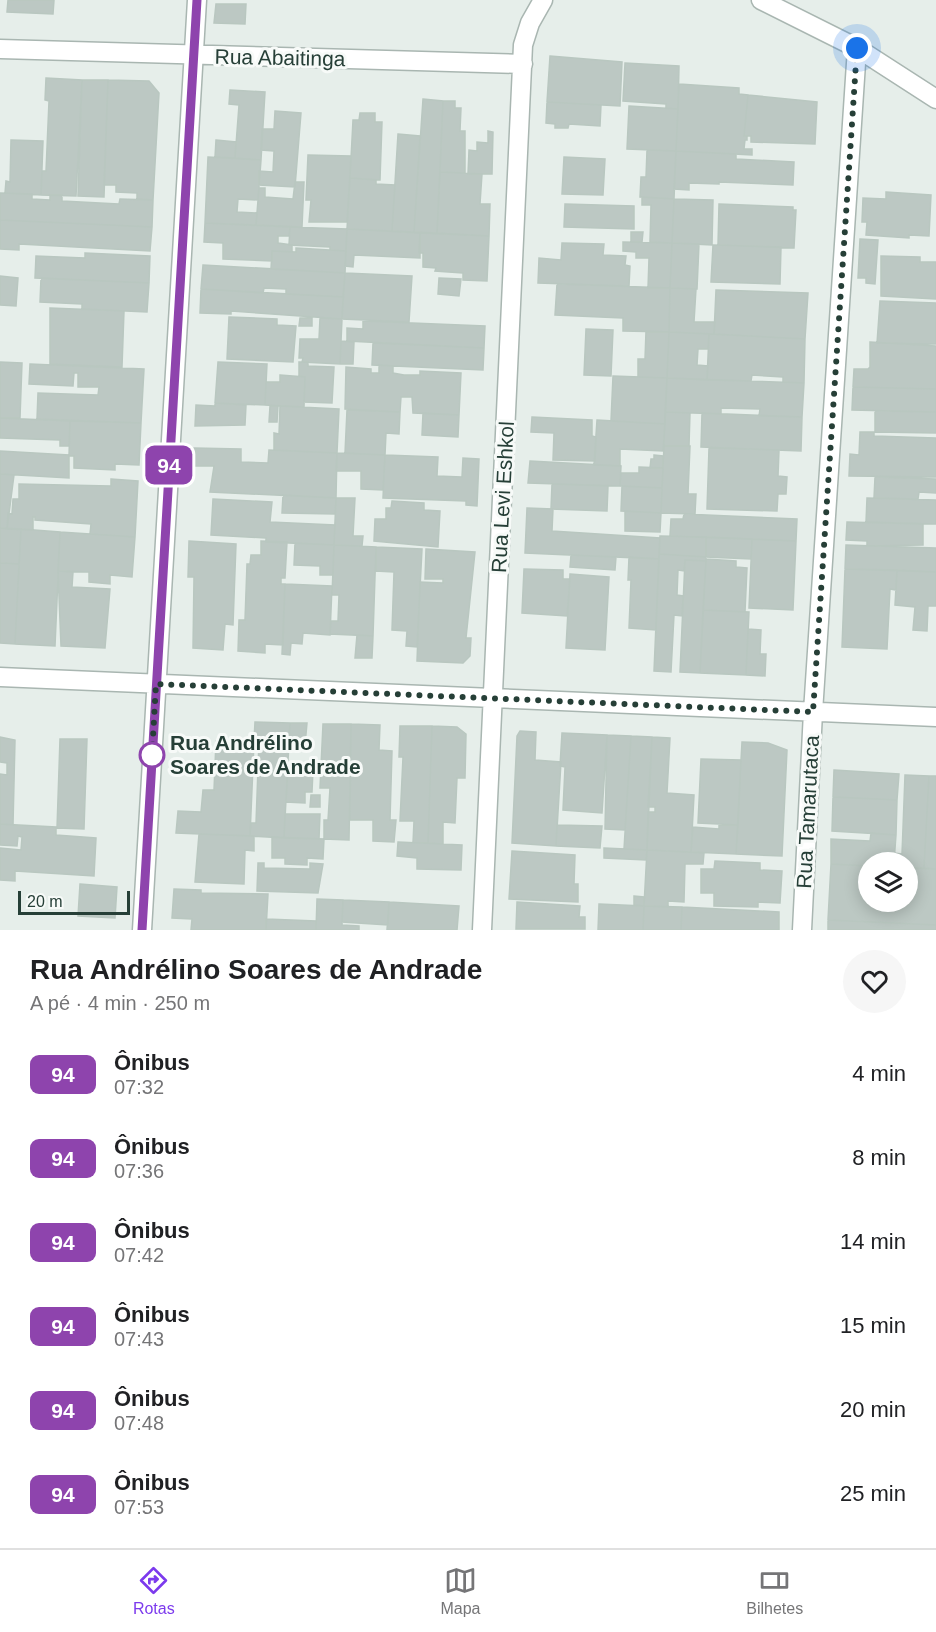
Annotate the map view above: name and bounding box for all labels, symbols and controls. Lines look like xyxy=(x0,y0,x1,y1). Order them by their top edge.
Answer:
your location xyxy=(842,33,872,63)
street label: Rua Abaitinga xyxy=(214,45,346,70)
street label: Rua Levi Eshkol xyxy=(487,421,518,573)
line badge: 94 xyxy=(142,446,196,484)
text: 94 xyxy=(157,454,181,477)
place label: Rua Andrélino Soares de Andrade xyxy=(170,731,361,778)
street label: Rua Tamarutaca xyxy=(792,734,823,889)
marker: Rua Andrélino Soares de Andrade xyxy=(139,742,165,768)
map controls xyxy=(858,852,918,912)
button: layers xyxy=(858,852,918,912)
scale bar xyxy=(18,888,130,916)
text: 20 m xyxy=(27,893,63,910)
button: heart xyxy=(843,950,906,1013)
text: Rua Andrélino Soares de Andrade xyxy=(30,954,482,985)
text: A pé · 4 min · 250 m xyxy=(30,992,210,1014)
text: Ônibus xyxy=(114,1050,190,1075)
text: 4 min xyxy=(852,1061,906,1086)
text: 94 xyxy=(51,1063,75,1086)
text: 07:32 xyxy=(114,1076,164,1098)
text: Ônibus xyxy=(114,1134,190,1159)
text: 8 min xyxy=(852,1145,906,1170)
text: 94 xyxy=(51,1147,75,1170)
text: 07:36 xyxy=(114,1160,164,1182)
text: Ônibus xyxy=(114,1218,190,1243)
text: 14 min xyxy=(840,1229,906,1254)
text: 94 xyxy=(51,1231,75,1254)
text: 07:42 xyxy=(114,1244,164,1266)
text: Ônibus xyxy=(114,1302,190,1327)
text: 15 min xyxy=(840,1313,906,1338)
text: 94 xyxy=(51,1315,75,1338)
text: 07:43 xyxy=(114,1328,164,1350)
text: Ônibus xyxy=(114,1386,190,1411)
text: 20 min xyxy=(840,1397,906,1422)
text: 94 xyxy=(51,1399,75,1422)
text: 07:48 xyxy=(114,1412,164,1434)
text: Ônibus xyxy=(114,1470,190,1495)
text: 25 min xyxy=(840,1481,906,1506)
text: 94 xyxy=(51,1483,75,1506)
text: 07:53 xyxy=(114,1496,164,1518)
tab: Rotas xyxy=(133,1564,175,1618)
tab: Mapa xyxy=(440,1564,480,1618)
tab: Bilhetes xyxy=(746,1564,803,1618)

